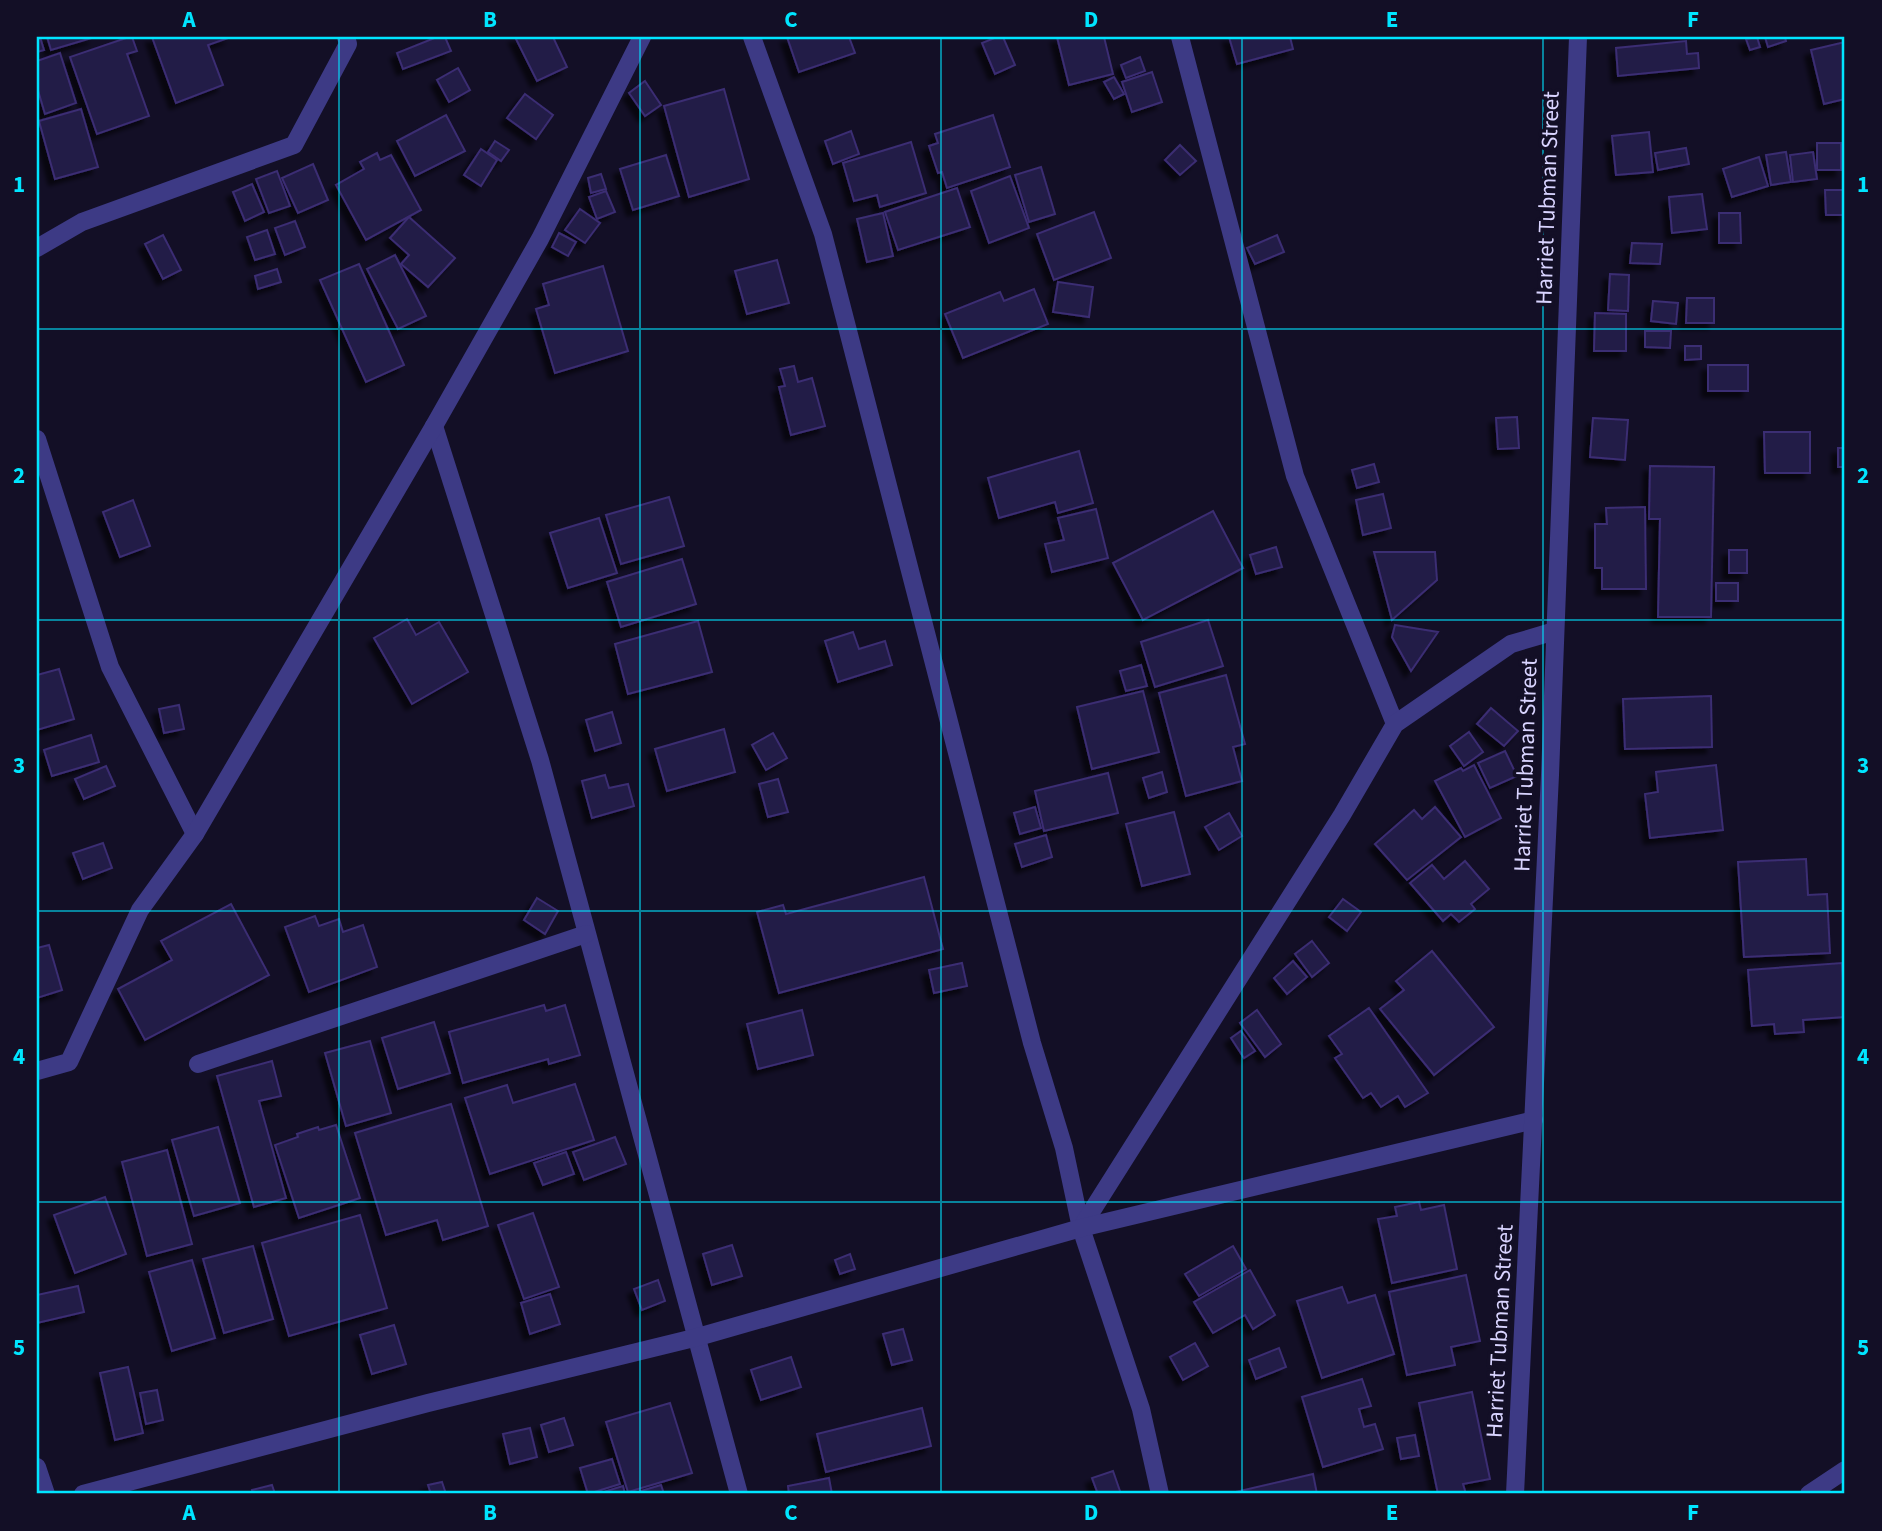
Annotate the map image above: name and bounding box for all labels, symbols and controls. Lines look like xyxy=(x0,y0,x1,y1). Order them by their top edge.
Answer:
text: A xyxy=(181,3,196,36)
text: B xyxy=(483,3,497,36)
text: C xyxy=(784,3,798,36)
text: D xyxy=(1084,3,1098,36)
text: E xyxy=(1386,3,1398,36)
text: F xyxy=(1687,3,1699,36)
street label: Harriet Tubman Street xyxy=(1527,90,1568,305)
text: 1 xyxy=(13,168,25,201)
text: 1 xyxy=(1857,168,1869,201)
text: 2 xyxy=(13,459,25,492)
text: 2 xyxy=(1857,459,1869,492)
street label: Harriet Tubman Street xyxy=(1505,657,1546,872)
text: 3 xyxy=(13,749,25,782)
text: 3 xyxy=(1857,749,1869,782)
text: 4 xyxy=(13,1040,25,1073)
text: 4 xyxy=(1857,1040,1869,1073)
street label: Harriet Tubman Street xyxy=(1477,1223,1522,1439)
text: 5 xyxy=(13,1331,25,1364)
text: 5 xyxy=(1857,1331,1869,1364)
text: A xyxy=(181,1496,196,1529)
text: B xyxy=(483,1496,497,1529)
text: C xyxy=(784,1496,798,1529)
text: D xyxy=(1084,1496,1098,1529)
text: E xyxy=(1386,1496,1398,1529)
text: F xyxy=(1687,1496,1699,1529)

